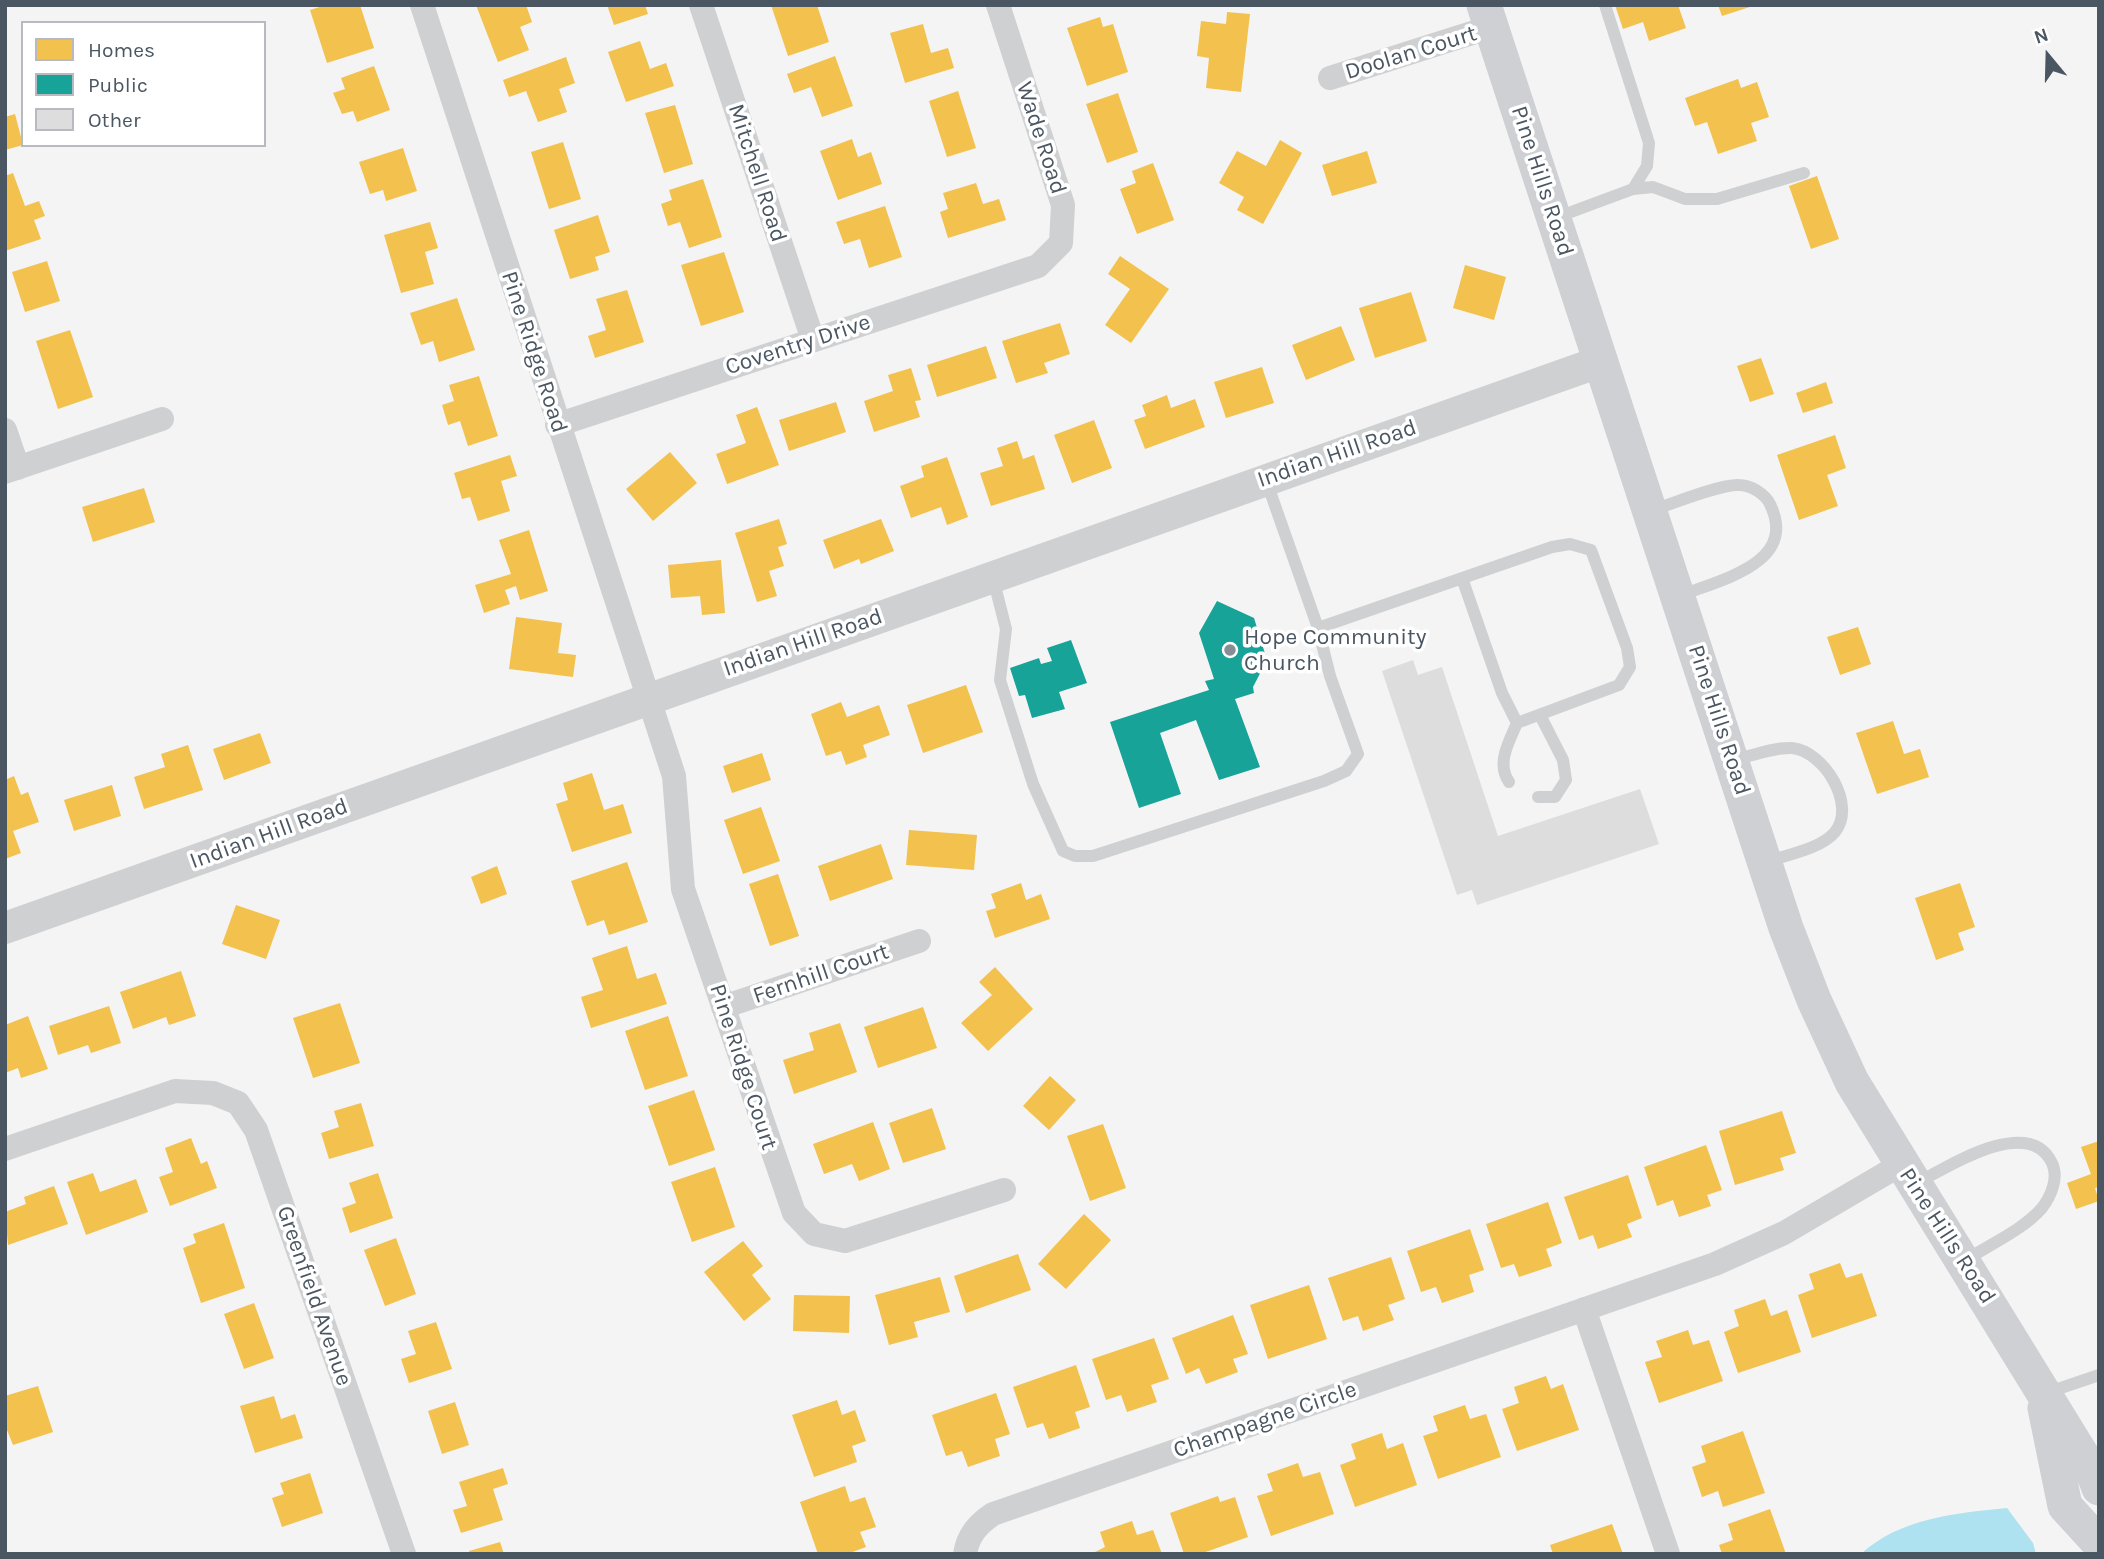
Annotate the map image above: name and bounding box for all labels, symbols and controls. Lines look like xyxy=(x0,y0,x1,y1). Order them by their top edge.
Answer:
street label: Doolan Court xyxy=(1342,20,1480,86)
legend xyxy=(21,21,266,147)
north arrow xyxy=(2013,21,2083,91)
text: N xyxy=(2031,24,2051,49)
text: Homes xyxy=(88,38,155,62)
text: Public xyxy=(88,73,148,97)
street label: Wade Road xyxy=(1010,78,1072,198)
street label: Mitchell Road xyxy=(722,100,792,246)
street label: Pine Hills Road xyxy=(1505,102,1579,260)
text: Other xyxy=(88,108,141,132)
street label: Pine Ridge Road xyxy=(495,268,573,436)
street label: Coventry Drive xyxy=(722,309,874,381)
street label: Indian Hill Road xyxy=(1254,414,1420,494)
street label: Indian Hill Road xyxy=(720,603,886,683)
place label: Hope Community Church xyxy=(1244,623,1426,677)
street label: Pine Hills Road xyxy=(1682,641,1756,799)
marker: Hope Community Church xyxy=(1222,642,1238,658)
street label: Indian Hill Road xyxy=(186,793,352,875)
street label: Fernhill Court xyxy=(749,938,893,1010)
street label: Pine Ridge Court xyxy=(703,980,783,1154)
street label: Pine Hills Road xyxy=(1893,1163,2001,1309)
street label: Greenfield Avenue xyxy=(270,1202,358,1390)
street label: Champagne Circle xyxy=(1170,1376,1360,1464)

